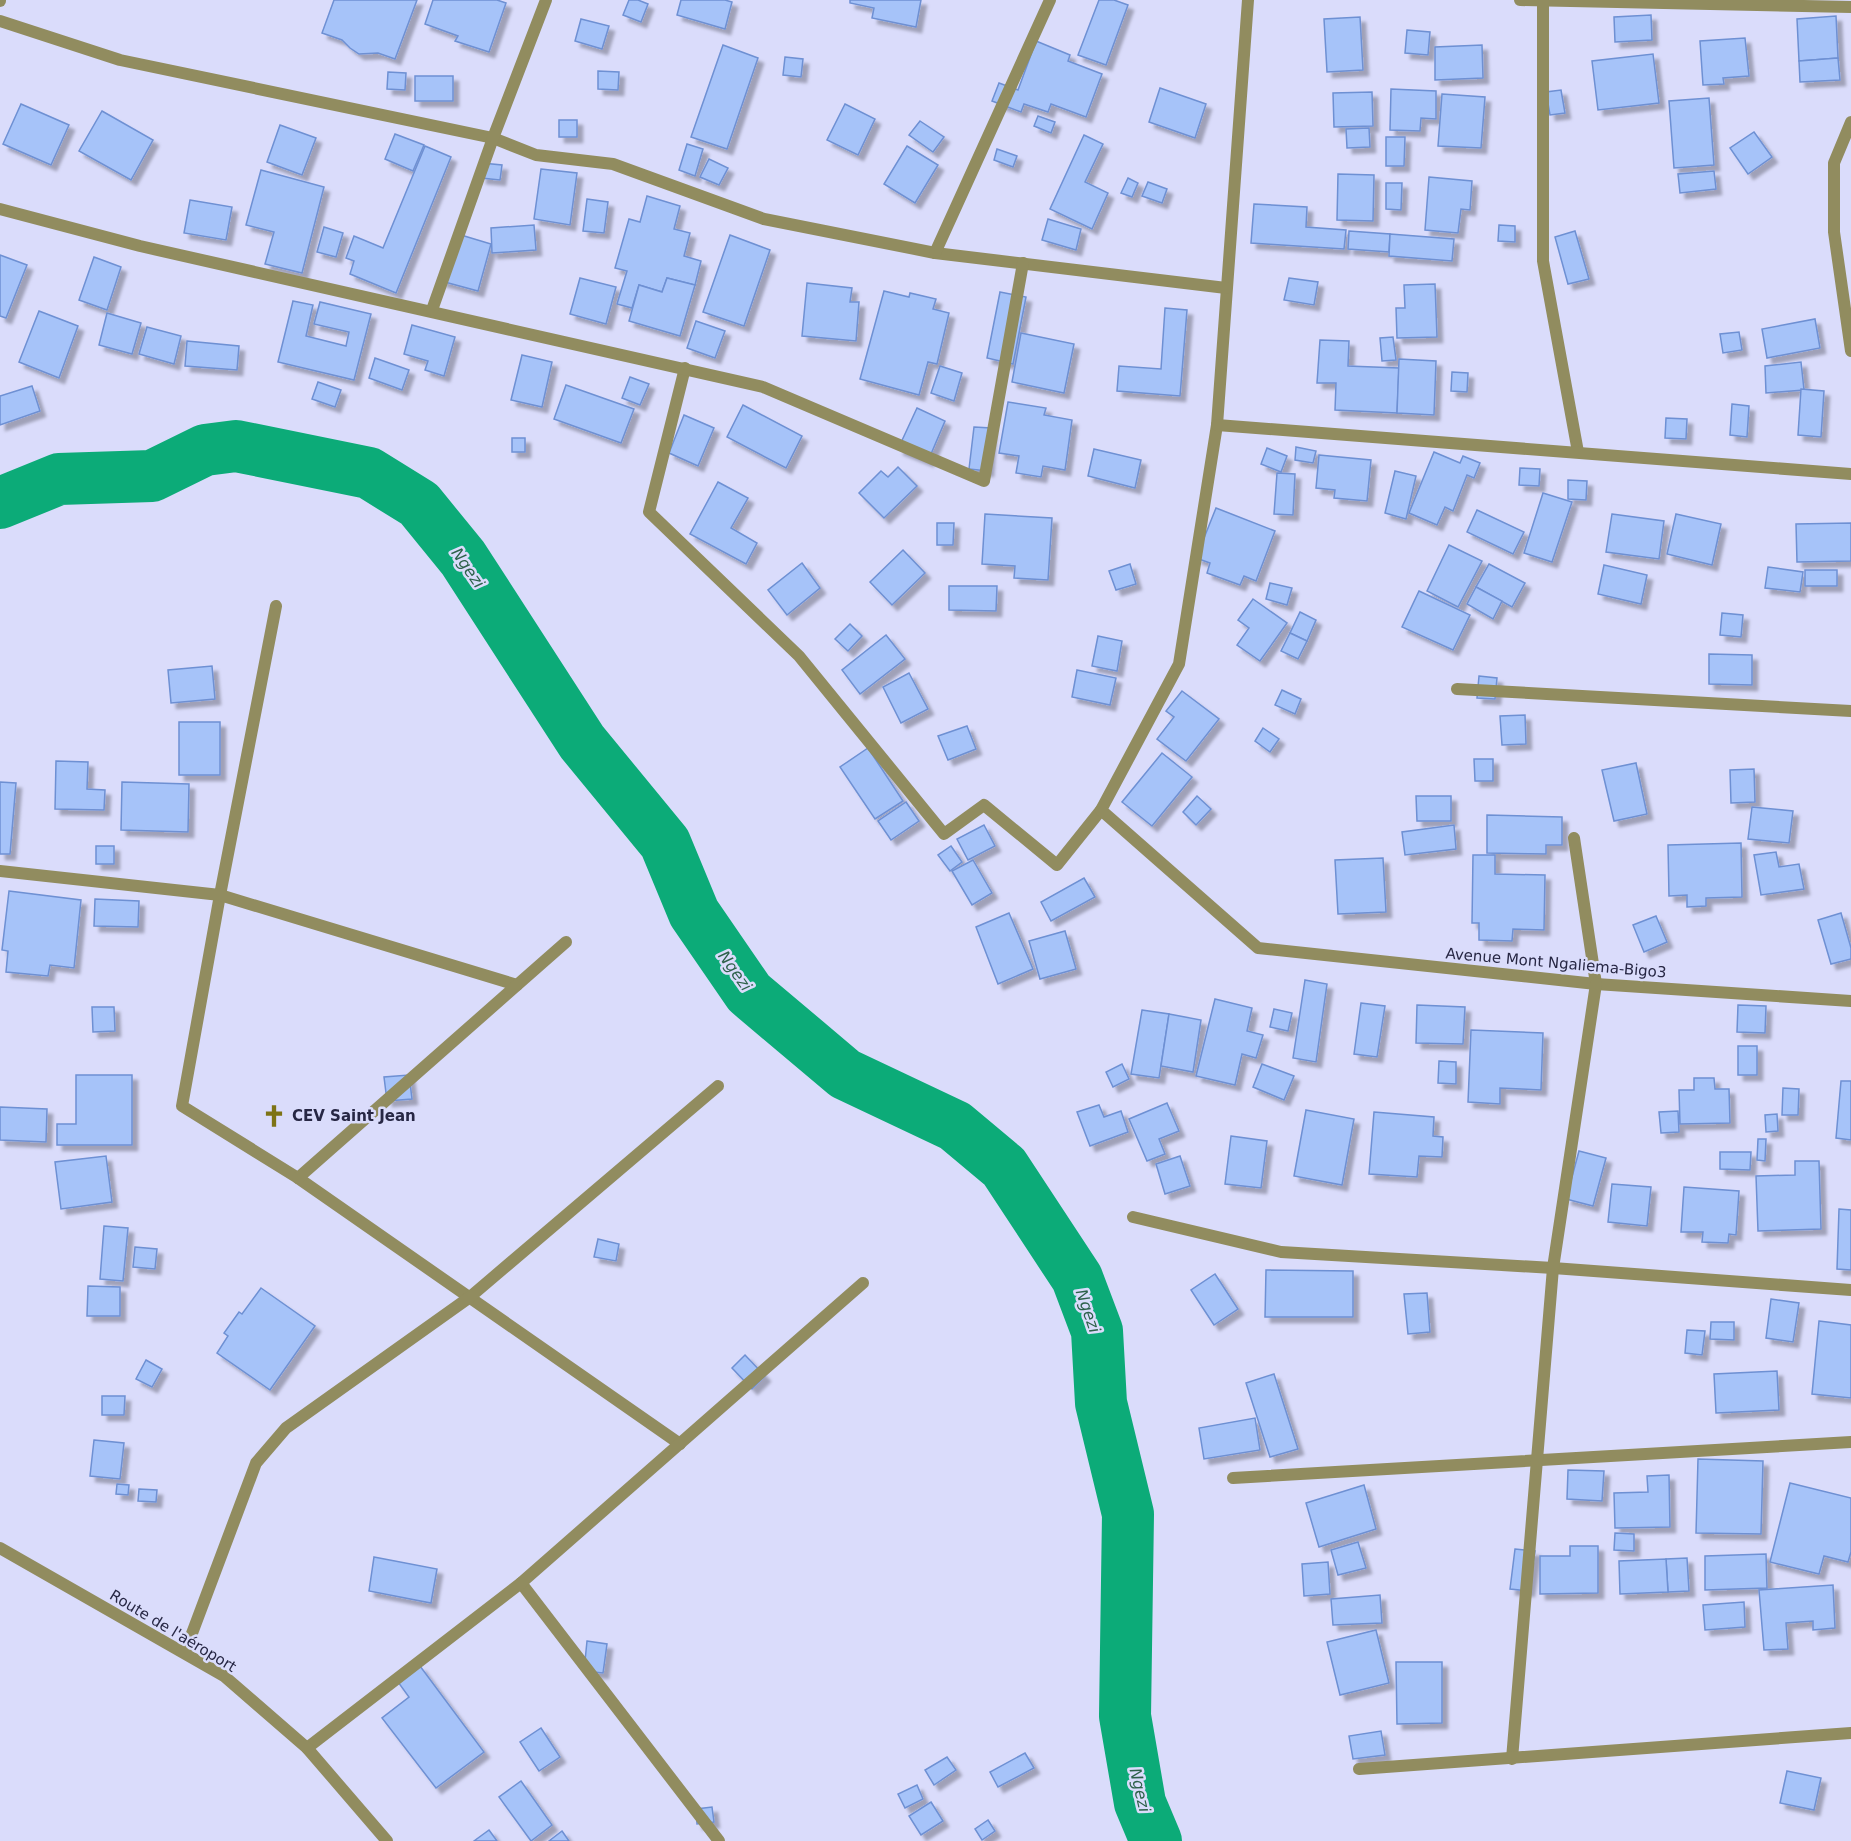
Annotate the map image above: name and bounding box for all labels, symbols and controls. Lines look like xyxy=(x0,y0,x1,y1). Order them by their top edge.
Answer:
water label: Ngezi xyxy=(447,544,489,592)
street label: Avenue Mont Ngaliema-Bigo3 xyxy=(1445,944,1667,982)
water label: Ngezi xyxy=(714,947,756,995)
church icon: CEV Saint Jean xyxy=(261,1103,287,1129)
place label: CEV Saint Jean xyxy=(292,1107,416,1125)
water label: Ngezi xyxy=(1072,1287,1104,1336)
street label: Route de l'aéroport xyxy=(107,1586,240,1676)
water label: Ngezi xyxy=(1126,1766,1154,1815)

